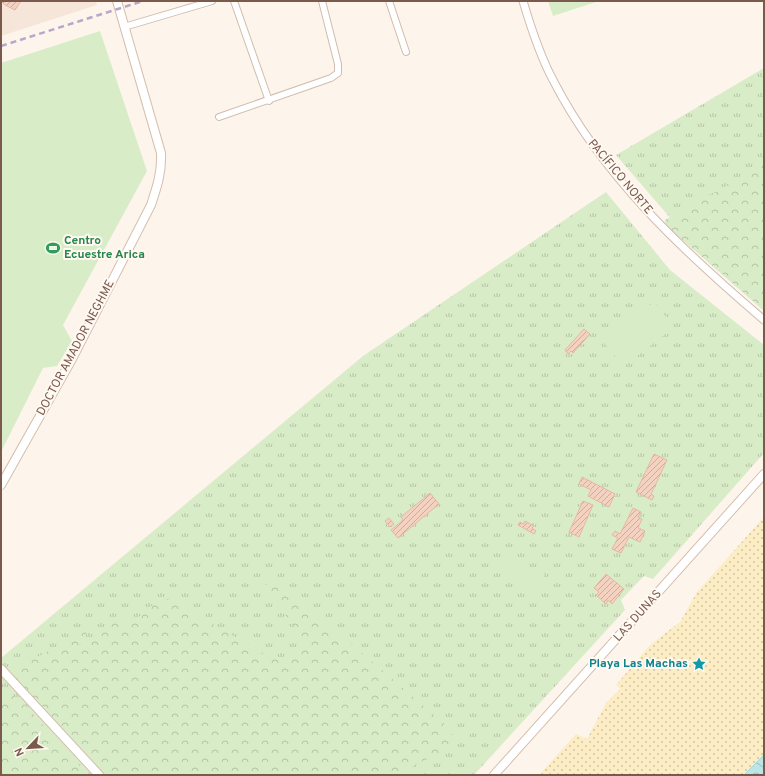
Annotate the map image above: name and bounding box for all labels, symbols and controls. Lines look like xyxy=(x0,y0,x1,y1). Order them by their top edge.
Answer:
street label: PACÍFICO NORTE xyxy=(584,136,656,218)
place label: Centro Ecuestre Arica xyxy=(64,233,145,263)
sports icon: Centro Ecuestre Arica xyxy=(45,240,61,256)
street label: DOCTOR AMADOR NEGHME xyxy=(33,277,119,419)
street label: LAS DUNAS xyxy=(610,587,666,645)
place label: Playa Las Machas xyxy=(589,656,688,672)
place icon: Playa Las Machas xyxy=(691,656,707,672)
north arrow xyxy=(8,728,48,768)
text: N xyxy=(12,745,28,758)

